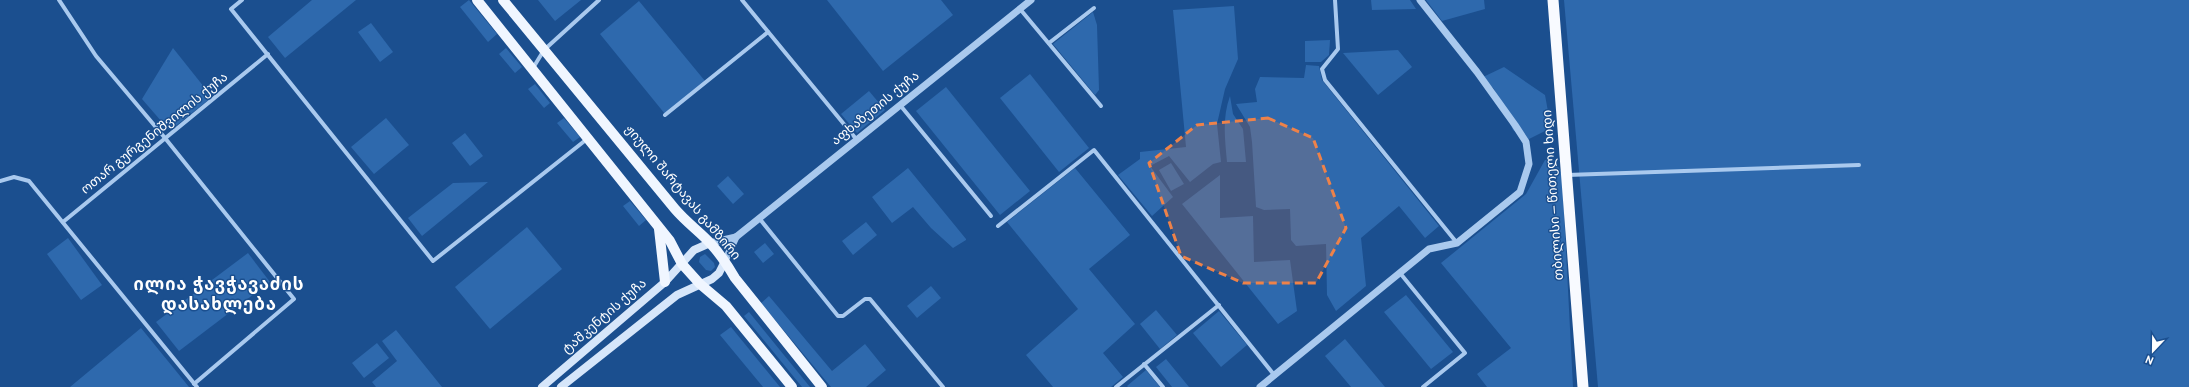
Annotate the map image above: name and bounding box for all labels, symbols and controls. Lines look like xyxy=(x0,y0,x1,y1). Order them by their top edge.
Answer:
street label: აფხაზეთის ქუჩა xyxy=(829,69,923,149)
street label: ოთარ გურგენიშვილის ქუჩა xyxy=(78,70,232,198)
street label: თბილისი — წითელი ხიდი xyxy=(1540,109,1568,281)
street label: ჟიული შარტავას გამზირი xyxy=(621,122,743,264)
district label: ილია ჭავჭავაძის დასახლება xyxy=(134,275,304,317)
street label: ტაშკენტის ქუჩა xyxy=(560,276,650,358)
north arrow xyxy=(2133,331,2173,371)
text: N xyxy=(2143,351,2156,367)

